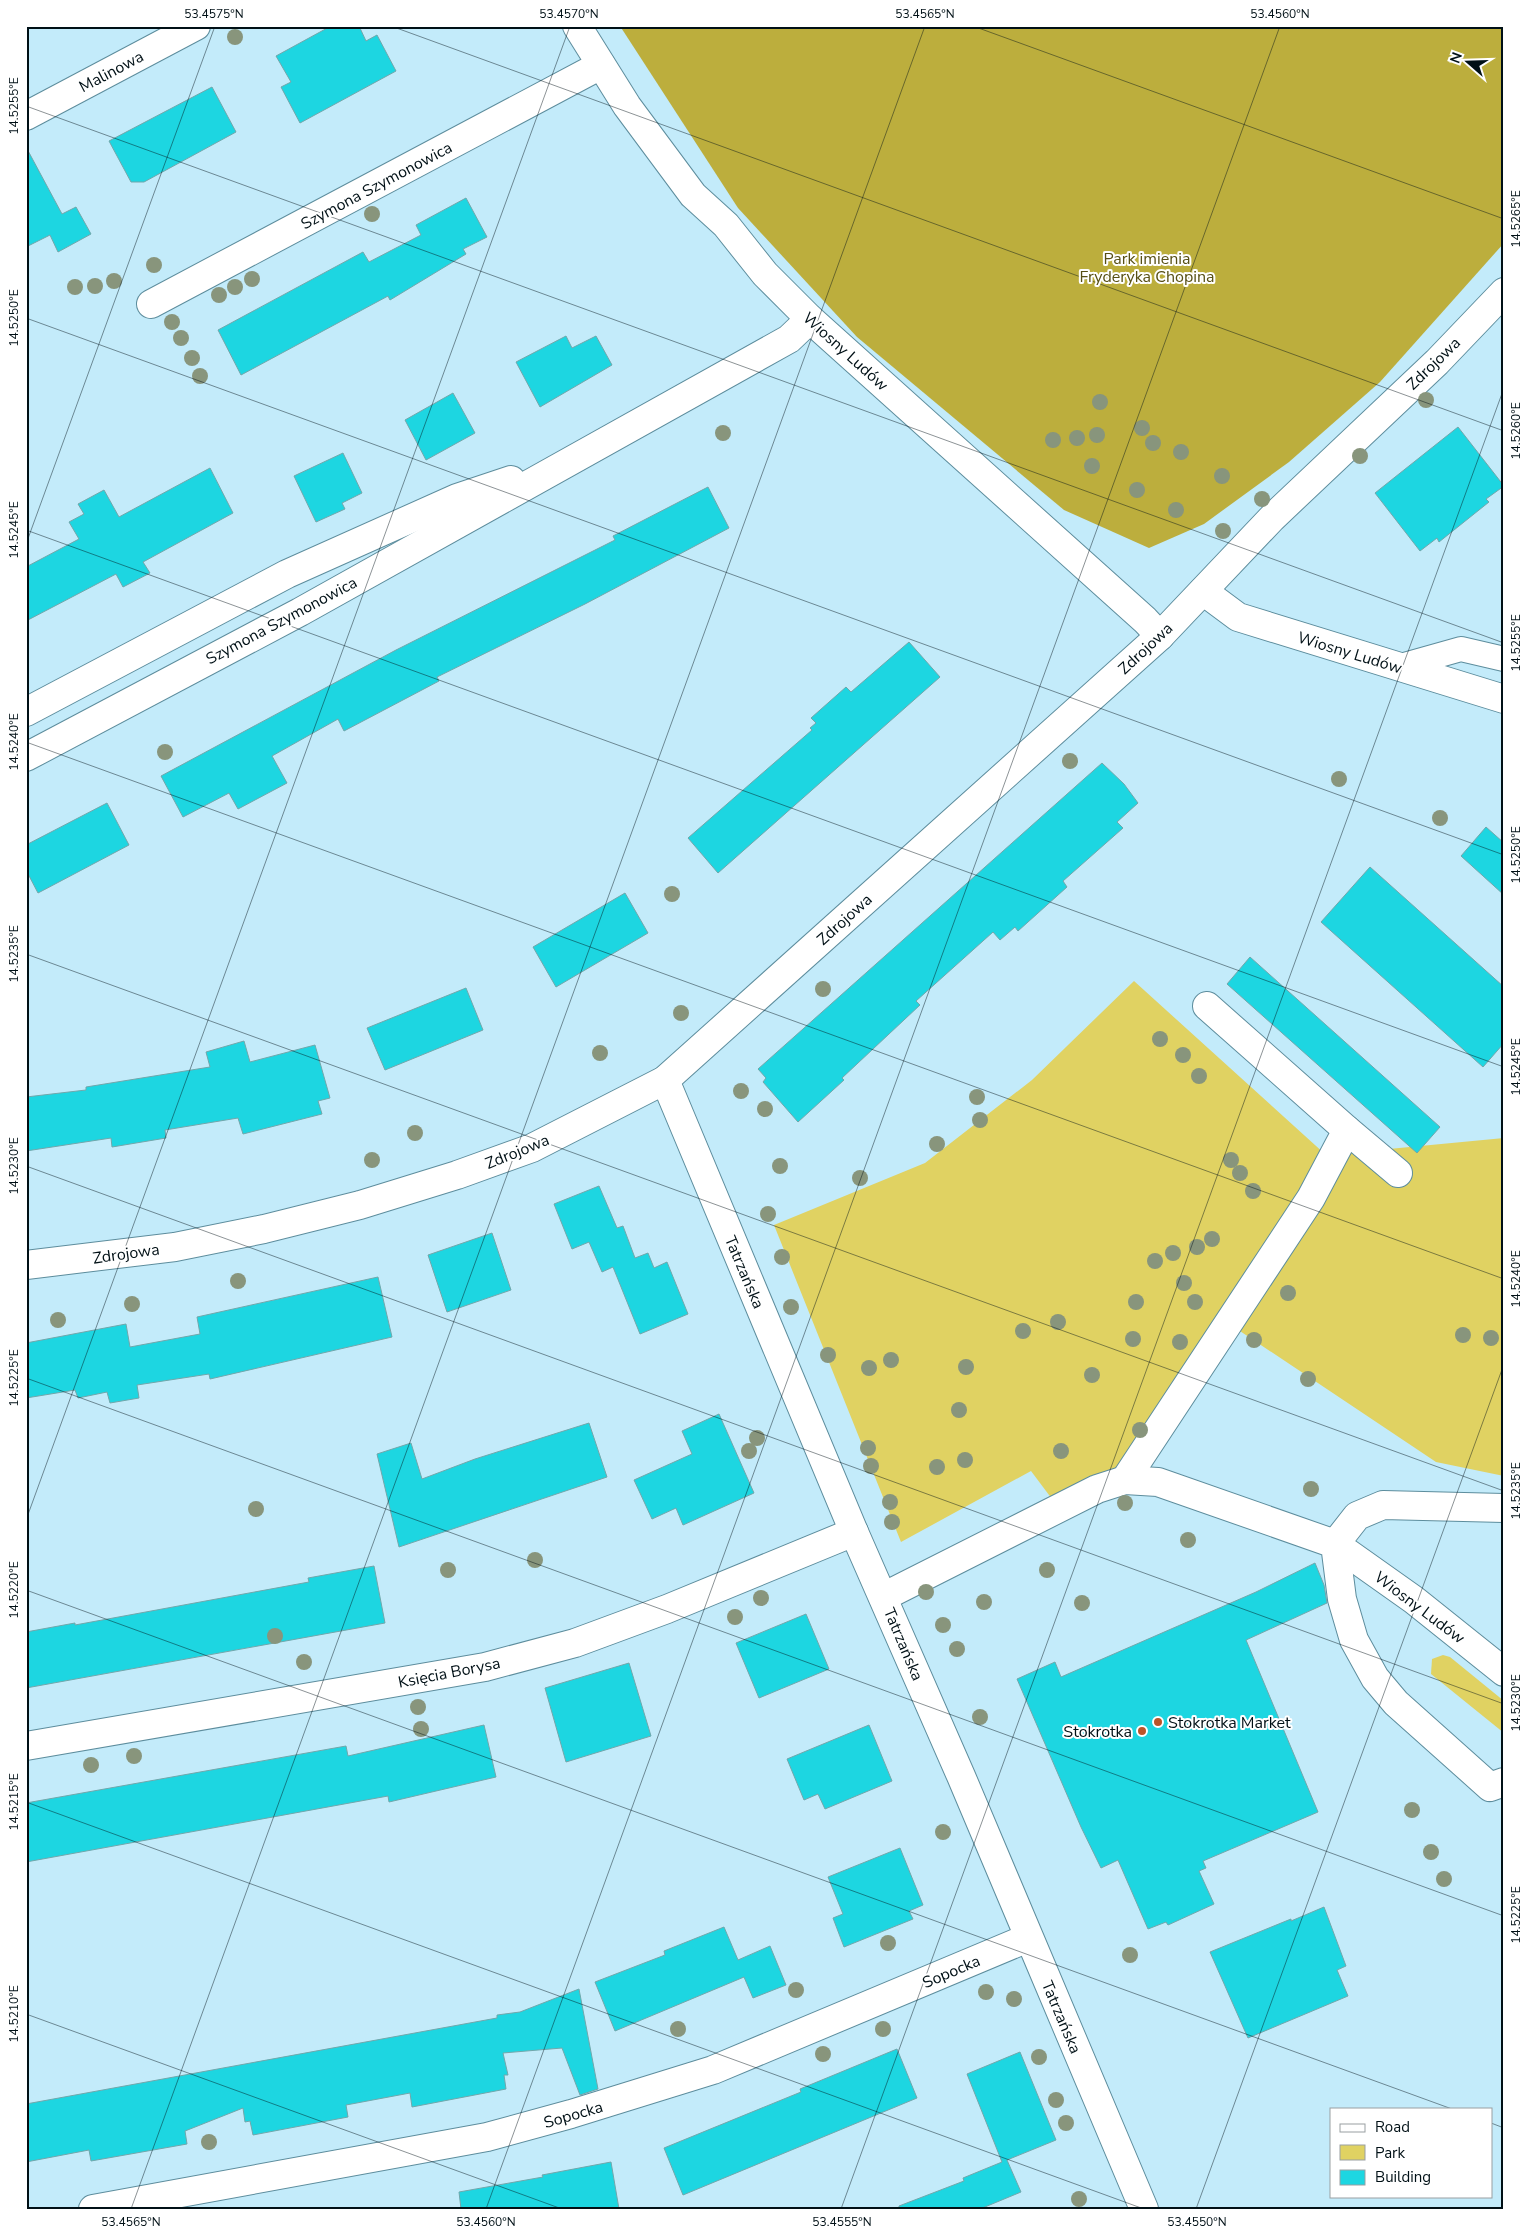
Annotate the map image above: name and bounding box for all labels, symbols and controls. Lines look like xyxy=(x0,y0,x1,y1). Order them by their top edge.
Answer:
text: 53.4575°N xyxy=(184,6,244,22)
text: 53.4570°N xyxy=(539,6,599,22)
text: 53.4565°N xyxy=(895,6,955,22)
text: 53.4560°N xyxy=(1250,6,1310,22)
north arrow xyxy=(1442,38,1492,88)
street label: Malinowa xyxy=(75,46,148,98)
text: N xyxy=(1446,50,1467,66)
text: 14.5255°E xyxy=(6,77,22,135)
street label: Szymona Szymonowica xyxy=(297,137,456,235)
text: 14.5265°E xyxy=(1508,190,1524,248)
park label: Park imienia Fryderyka Chopina xyxy=(1079,248,1215,288)
text: 14.5250°E xyxy=(6,289,22,347)
street label: Wiosny Ludów xyxy=(798,307,893,397)
street label: Zdrojowa xyxy=(1402,332,1466,395)
text: 14.5260°E xyxy=(1508,402,1524,460)
text: 14.5245°E xyxy=(6,501,22,559)
street label: Szymona Szymonowica xyxy=(202,572,361,670)
text: 14.5255°E xyxy=(1508,614,1524,672)
street label: Zdrojowa xyxy=(1114,618,1178,680)
street label: Wiosny Ludów xyxy=(1295,627,1405,679)
text: 14.5240°E xyxy=(6,713,22,771)
text: 14.5250°E xyxy=(1508,826,1524,884)
street label: Zdrojowa xyxy=(812,889,877,950)
text: 14.5235°E xyxy=(6,925,22,983)
text: 14.5245°E xyxy=(1508,1038,1524,1096)
street label: Zdrojowa xyxy=(482,1129,553,1175)
text: 14.5230°E xyxy=(6,1137,22,1195)
street label: Tatrzańska xyxy=(719,1233,769,1312)
street label: Zdrojowa xyxy=(91,1238,161,1270)
text: 14.5240°E xyxy=(1508,1250,1524,1308)
text: 14.5225°E xyxy=(6,1349,22,1407)
text: 14.5235°E xyxy=(1508,1462,1524,1520)
text: 14.5220°E xyxy=(6,1561,22,1619)
street label: Wiosny Ludów xyxy=(1370,1566,1470,1650)
street label: Tatrzańska xyxy=(878,1605,928,1684)
street label: Księcia Borysa xyxy=(396,1652,502,1694)
text: 14.5230°E xyxy=(1508,1674,1524,1732)
place label: Stokrotka Market xyxy=(1168,1712,1291,1734)
marker: Stokrotka Market xyxy=(1152,1716,1164,1728)
place label: Stokrotka xyxy=(1063,1721,1132,1743)
marker: Stokrotka xyxy=(1136,1725,1148,1737)
text: 14.5215°E xyxy=(6,1773,22,1831)
text: 14.5225°E xyxy=(1508,1886,1524,1944)
street label: Sopocka xyxy=(919,1950,984,1994)
street label: Tatrzańska xyxy=(1036,1978,1086,2057)
text: 14.5210°E xyxy=(6,1985,22,2043)
street label: Sopocka xyxy=(541,2096,606,2134)
legend xyxy=(1330,2108,1492,2198)
text: Road xyxy=(1375,2117,1410,2137)
text: Park xyxy=(1375,2143,1405,2163)
text: Building xyxy=(1375,2167,1431,2187)
text: 53.4565°N xyxy=(101,2214,161,2230)
text: 53.4560°N xyxy=(456,2214,516,2230)
text: 53.4555°N xyxy=(812,2214,872,2230)
text: 53.4550°N xyxy=(1167,2214,1227,2230)

